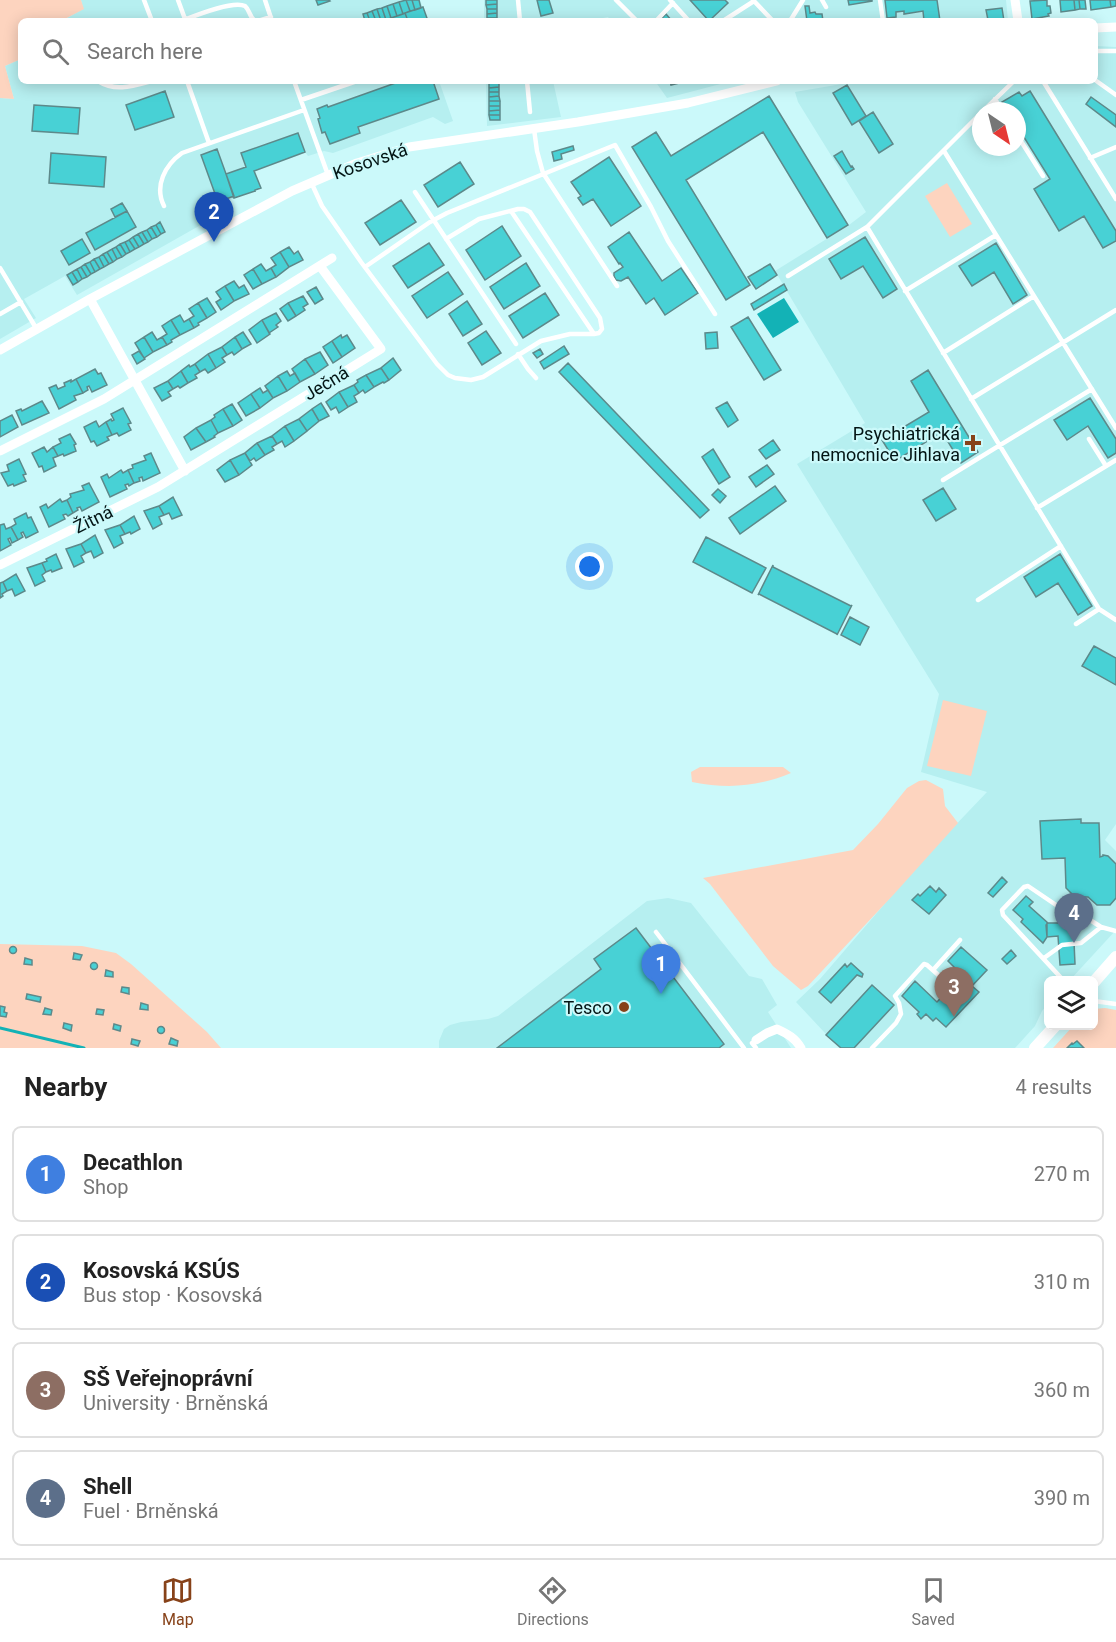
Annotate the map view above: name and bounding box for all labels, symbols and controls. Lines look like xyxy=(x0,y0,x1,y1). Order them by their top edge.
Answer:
search box xyxy=(18,18,1098,84)
icon: search xyxy=(39,35,72,68)
text: Search here xyxy=(87,39,203,64)
north arrow xyxy=(972,102,1026,156)
street label: Kosovská xyxy=(330,138,410,184)
pin: 2 xyxy=(194,192,234,242)
street label: Ječná xyxy=(300,361,352,405)
place label: Psychiatrická nemocnice Jihlava xyxy=(811,423,960,465)
marker: Psychiatrická nemocnice Jihlava xyxy=(964,434,982,452)
street label: Žitná xyxy=(70,501,116,537)
your location xyxy=(575,552,604,581)
pin: 4 xyxy=(1054,894,1094,943)
pin: 1 xyxy=(642,944,680,994)
pin: 3 xyxy=(934,968,974,1017)
map controls xyxy=(1044,976,1098,1030)
button: layers xyxy=(1044,976,1098,1030)
place label: Tesco xyxy=(564,997,612,1018)
marker: Tesco xyxy=(617,1000,631,1014)
text: Nearby xyxy=(24,1072,107,1102)
text: 4 results xyxy=(1016,1075,1092,1099)
text: Decathlon xyxy=(83,1150,183,1175)
text: 1 xyxy=(40,1162,51,1186)
text: 270 m xyxy=(1034,1162,1090,1186)
text: Shop xyxy=(83,1175,129,1199)
text: Kosovská KSÚS xyxy=(83,1258,240,1283)
text: 2 xyxy=(40,1270,51,1294)
text: 310 m xyxy=(1034,1270,1090,1294)
text: Bus stop · Kosovská xyxy=(83,1283,263,1307)
text: SŠ Veřejnoprávní xyxy=(83,1366,253,1391)
text: 3 xyxy=(40,1378,51,1402)
text: 360 m xyxy=(1034,1378,1090,1402)
text: University · Brněnská xyxy=(83,1391,268,1415)
text: Shell xyxy=(83,1474,132,1499)
text: 4 xyxy=(40,1486,51,1510)
text: 390 m xyxy=(1034,1486,1090,1510)
text: Fuel · Brněnská xyxy=(83,1499,219,1523)
tab: Map xyxy=(161,1574,194,1629)
tab: Directions xyxy=(517,1574,589,1629)
tab: Saved xyxy=(911,1574,955,1629)

